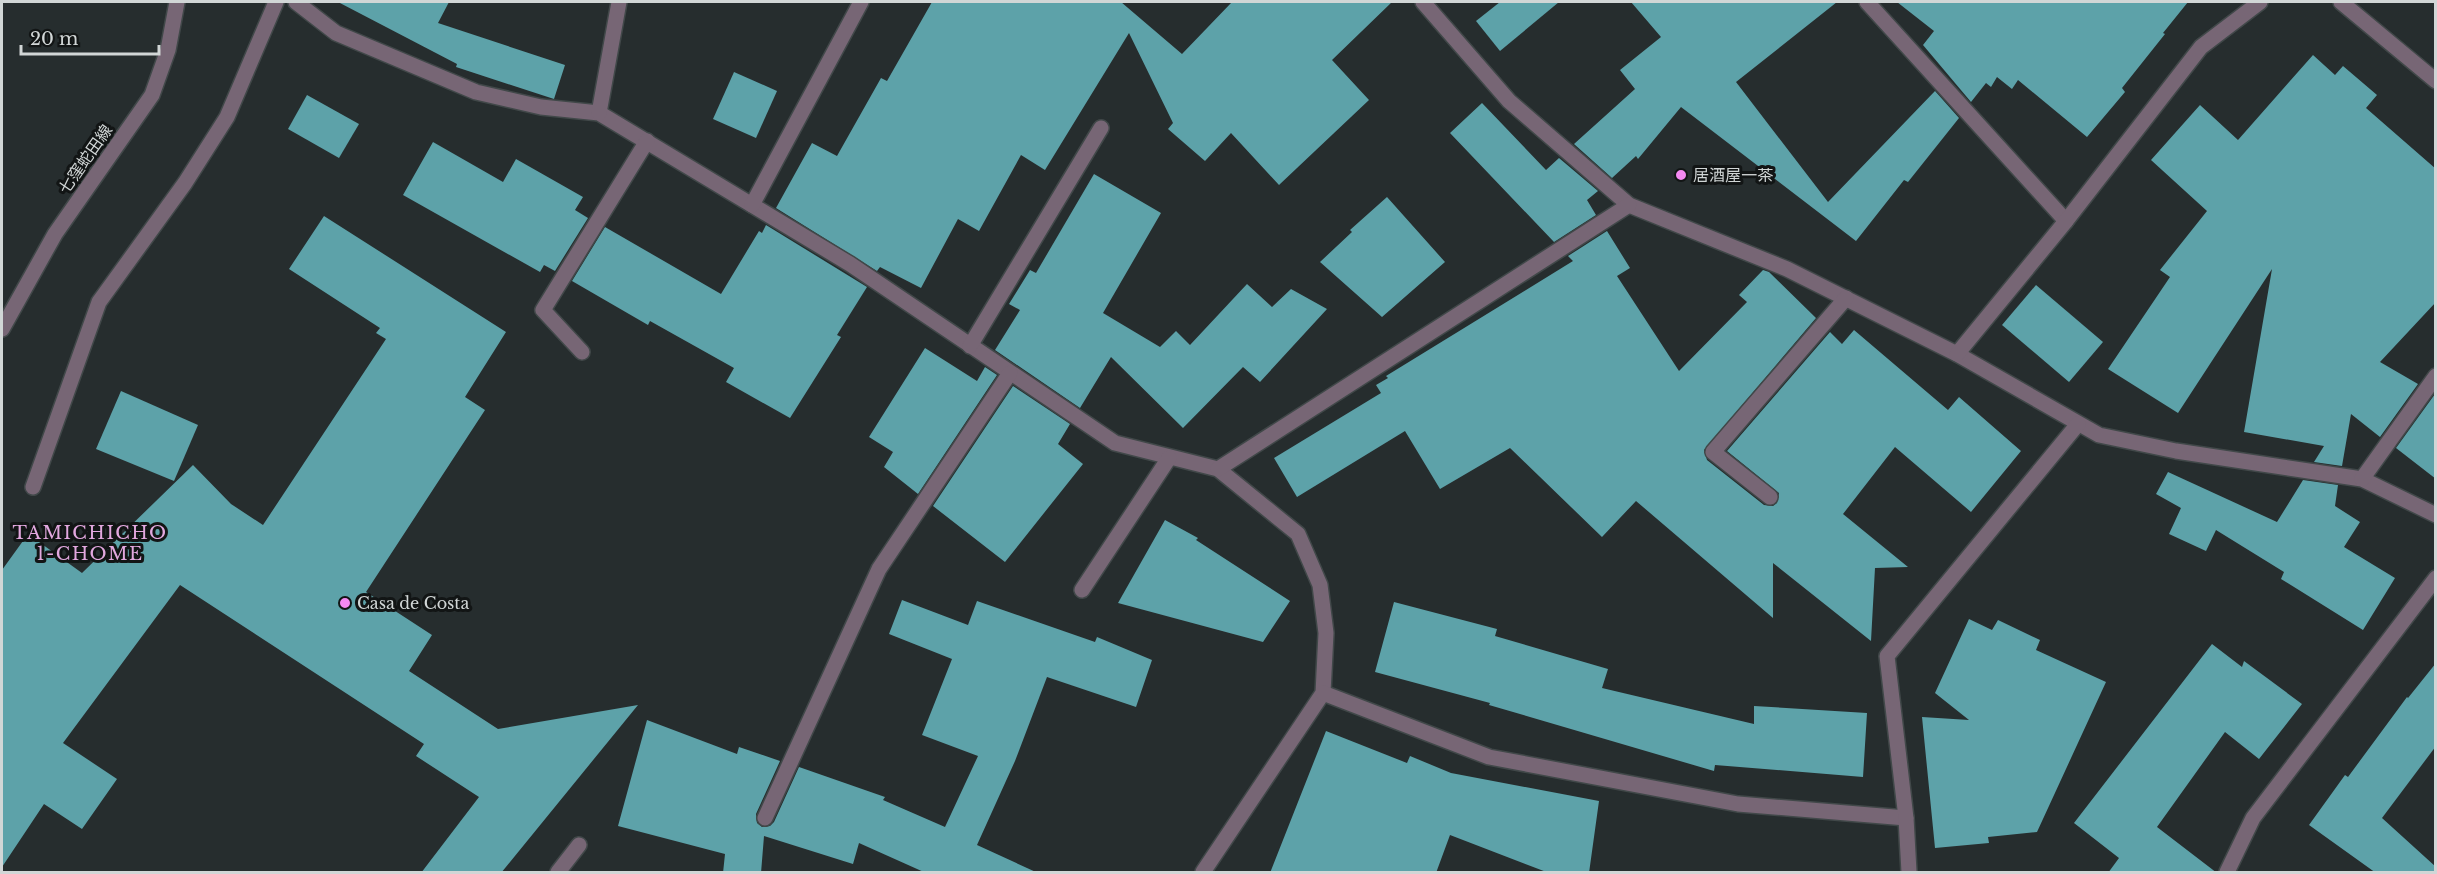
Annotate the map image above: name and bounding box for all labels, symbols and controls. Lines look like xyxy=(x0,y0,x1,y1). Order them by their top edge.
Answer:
scale bar xyxy=(21,18,159,56)
text: 20 m xyxy=(30,28,78,50)
street label: 七窪蛇田線 xyxy=(54,120,116,198)
place label: 居酒屋一茶 xyxy=(1693,165,1773,185)
marker: 居酒屋一茶 xyxy=(1674,168,1688,182)
district label: TAMICHICHO 1-CHOME xyxy=(12,522,168,565)
place label: Casa de Costa xyxy=(357,593,469,613)
marker: Casa de Costa xyxy=(338,596,352,610)

